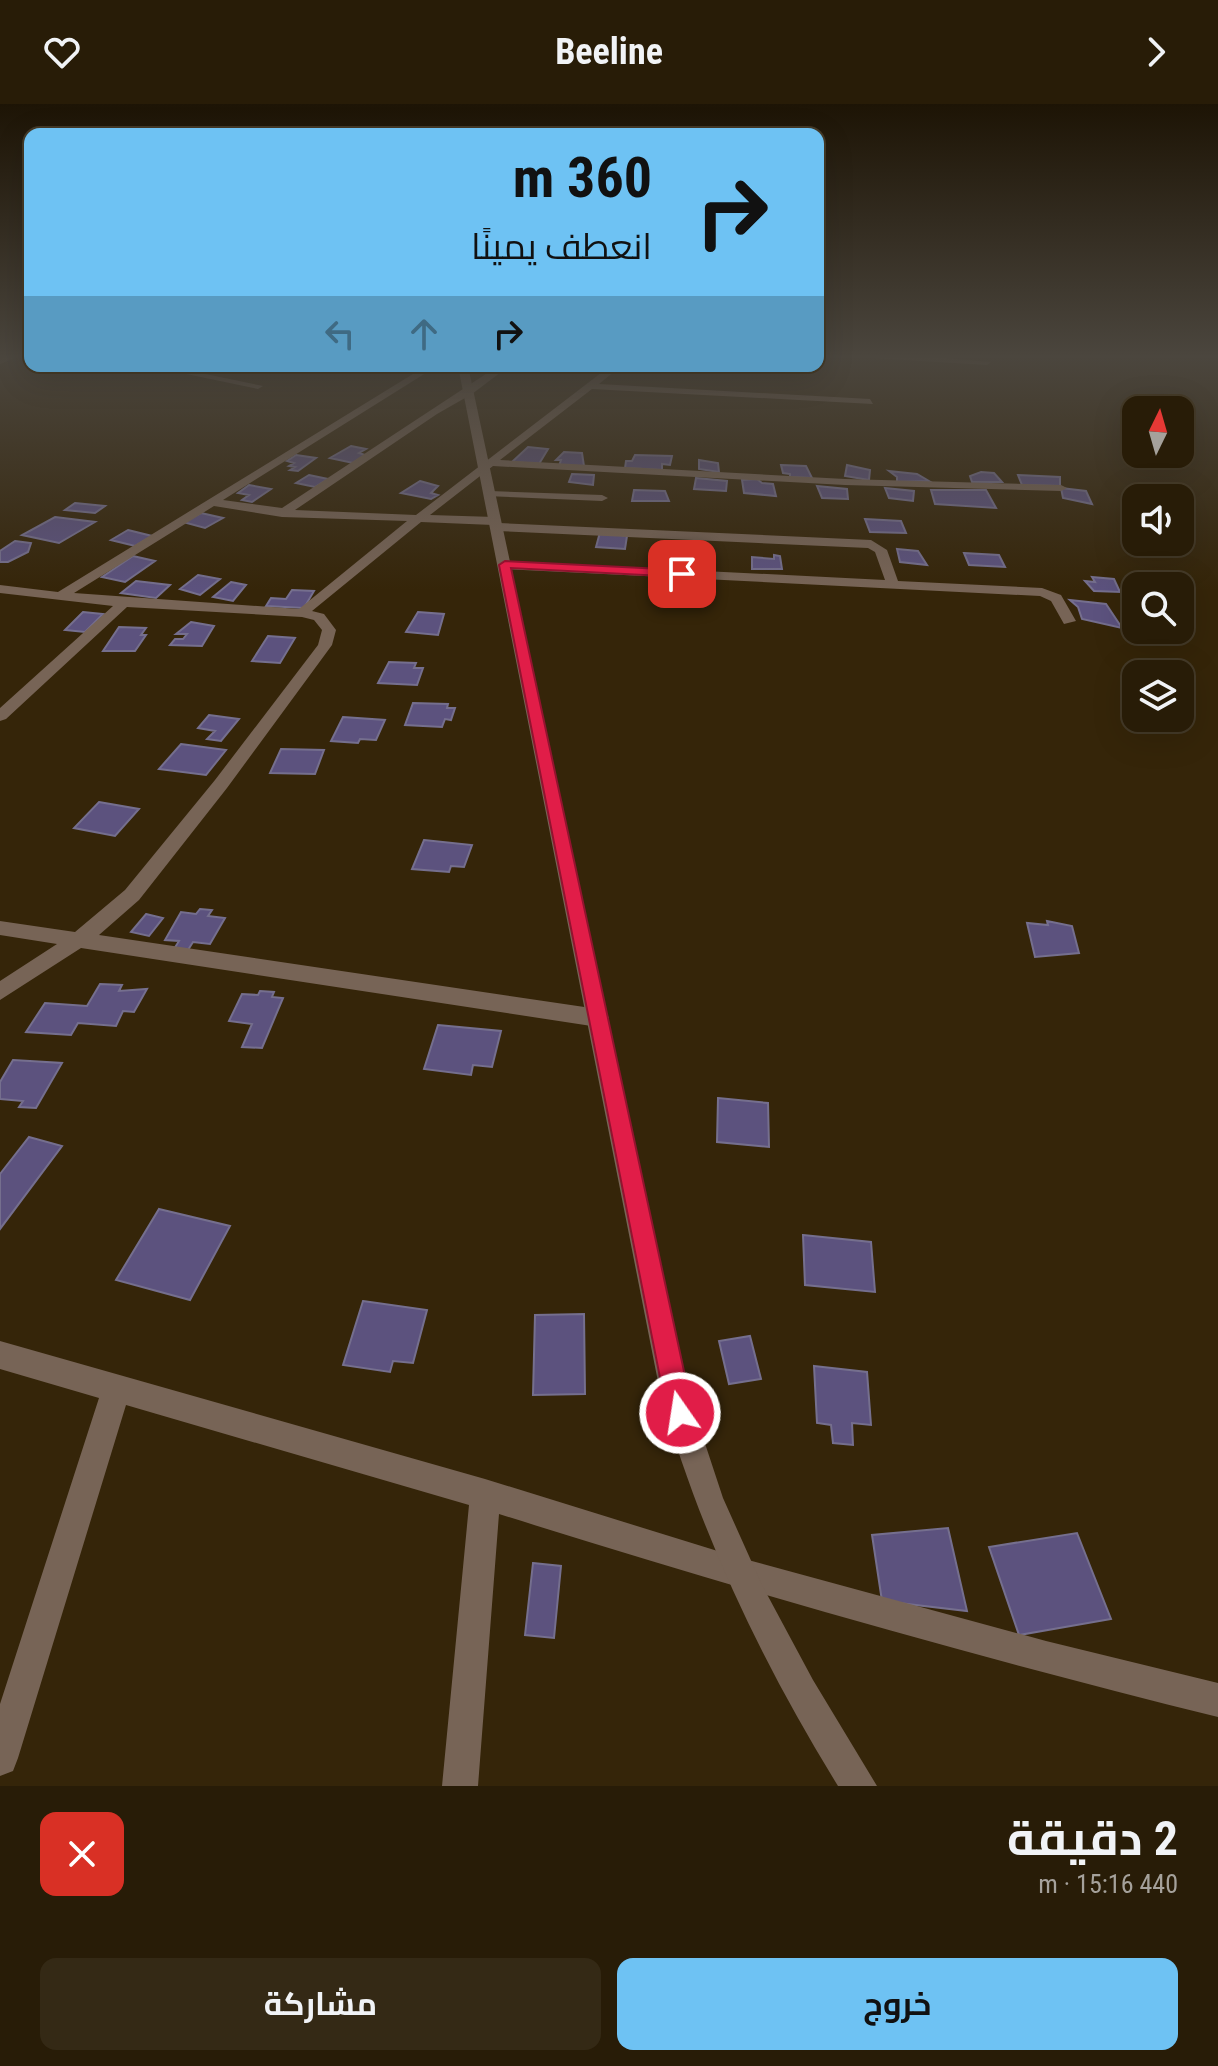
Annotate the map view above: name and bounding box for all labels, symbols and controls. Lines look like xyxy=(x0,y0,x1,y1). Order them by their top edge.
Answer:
icon: heart xyxy=(40,30,84,74)
icon: forward xyxy=(1134,30,1178,74)
text: Beeline xyxy=(555,31,663,73)
text: 360 m xyxy=(513,145,652,211)
icon: right xyxy=(680,160,784,264)
text: انعطف يمينًا xyxy=(471,226,652,268)
icon: left xyxy=(318,312,362,356)
icon: ahead xyxy=(402,312,446,356)
icon: right xyxy=(486,312,530,356)
north arrow xyxy=(1122,396,1194,468)
map controls xyxy=(1122,396,1194,732)
button: sound xyxy=(1122,484,1194,556)
pin xyxy=(648,540,716,608)
icon: arrive xyxy=(660,552,704,596)
button: search xyxy=(1122,572,1194,644)
button: layers xyxy=(1122,660,1194,732)
position arrow xyxy=(638,1371,722,1455)
text: 2 دقيقة xyxy=(1007,1810,1178,1867)
button: close xyxy=(40,1812,124,1896)
text: 440 m · 15:16 xyxy=(1038,1869,1178,1899)
button: مشاركة xyxy=(40,1958,601,2050)
button: خروج xyxy=(617,1958,1178,2050)

